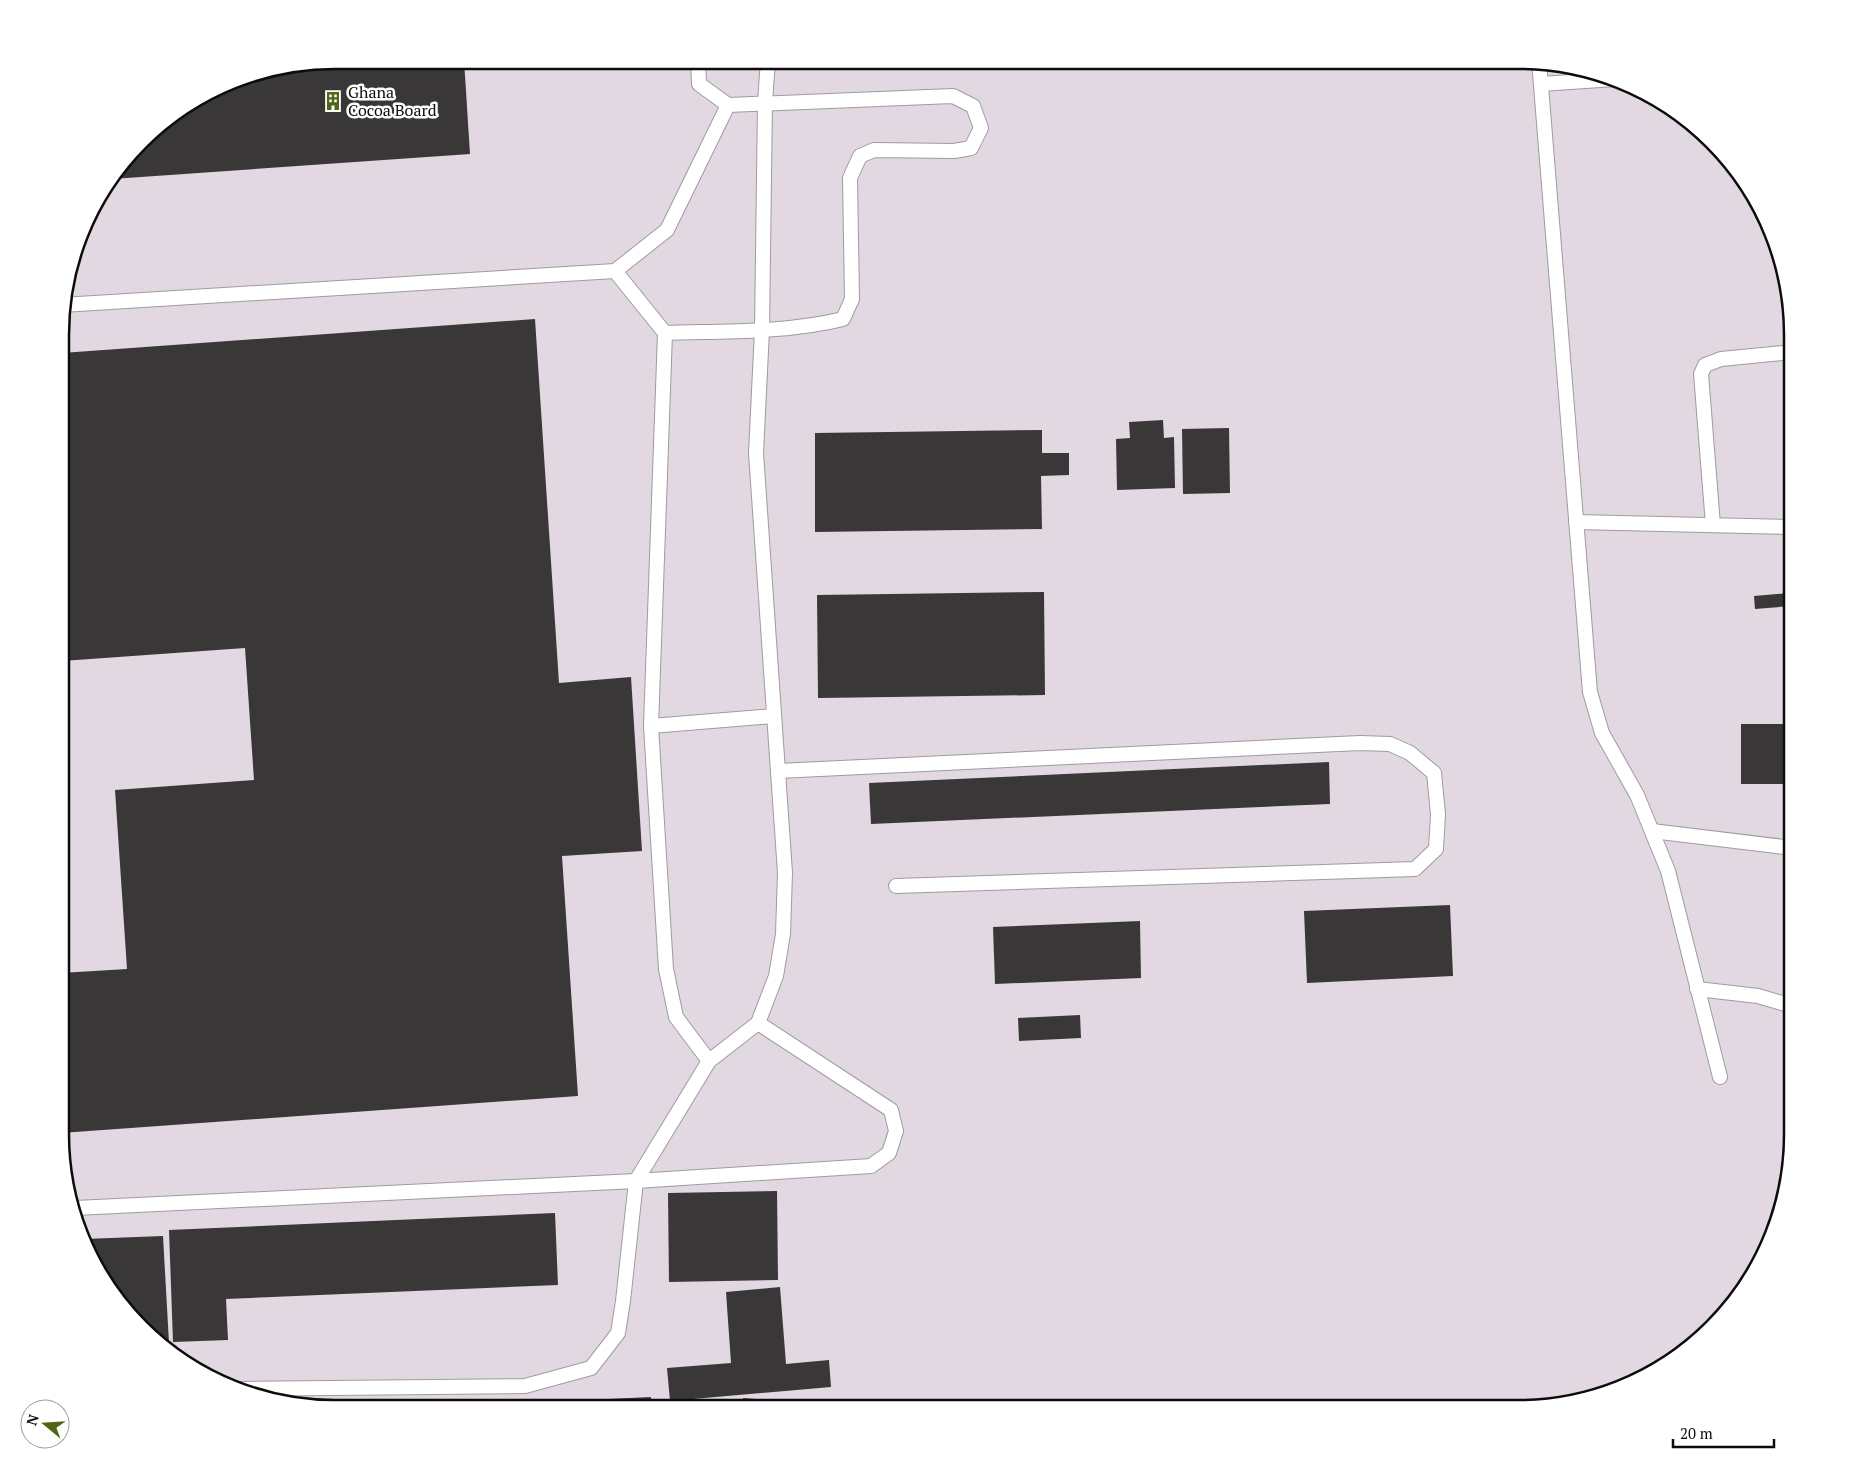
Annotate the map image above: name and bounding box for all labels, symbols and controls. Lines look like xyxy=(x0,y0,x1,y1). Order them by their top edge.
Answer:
place label: Ghana Cocoa Board xyxy=(348,81,437,121)
building icon: Ghana Cocoa Board xyxy=(322,90,344,112)
north arrow xyxy=(20,1399,70,1449)
text: N xyxy=(21,1411,43,1428)
scale bar xyxy=(1673,1416,1774,1448)
text: 20 m xyxy=(1680,1423,1713,1443)

